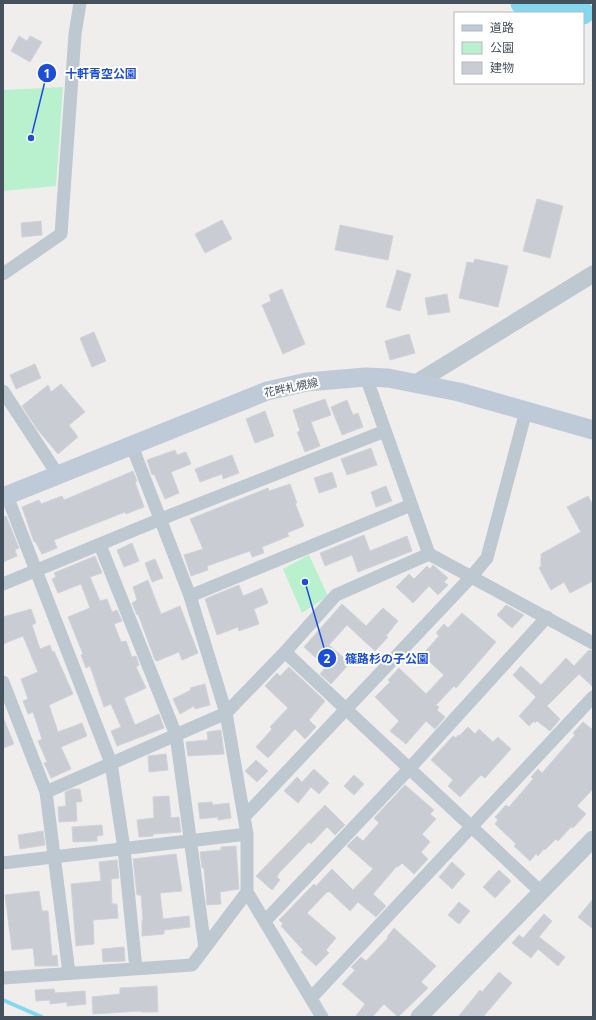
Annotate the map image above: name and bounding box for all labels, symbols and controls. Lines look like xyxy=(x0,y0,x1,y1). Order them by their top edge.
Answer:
legend xyxy=(454,12,584,84)
text: 道路 xyxy=(490,19,514,36)
text: 公園 xyxy=(490,39,514,56)
text: 建物 xyxy=(490,59,514,76)
callout: 十軒青空公園 xyxy=(37,61,145,85)
text: 1 xyxy=(44,65,50,82)
text: 十軒青空公園 xyxy=(65,65,137,82)
street label: 花畔札幌線 xyxy=(263,374,319,400)
callout: 篠路杉の子公園 xyxy=(317,646,437,670)
text: 2 xyxy=(324,650,331,667)
text: 篠路杉の子公園 xyxy=(345,650,429,667)

